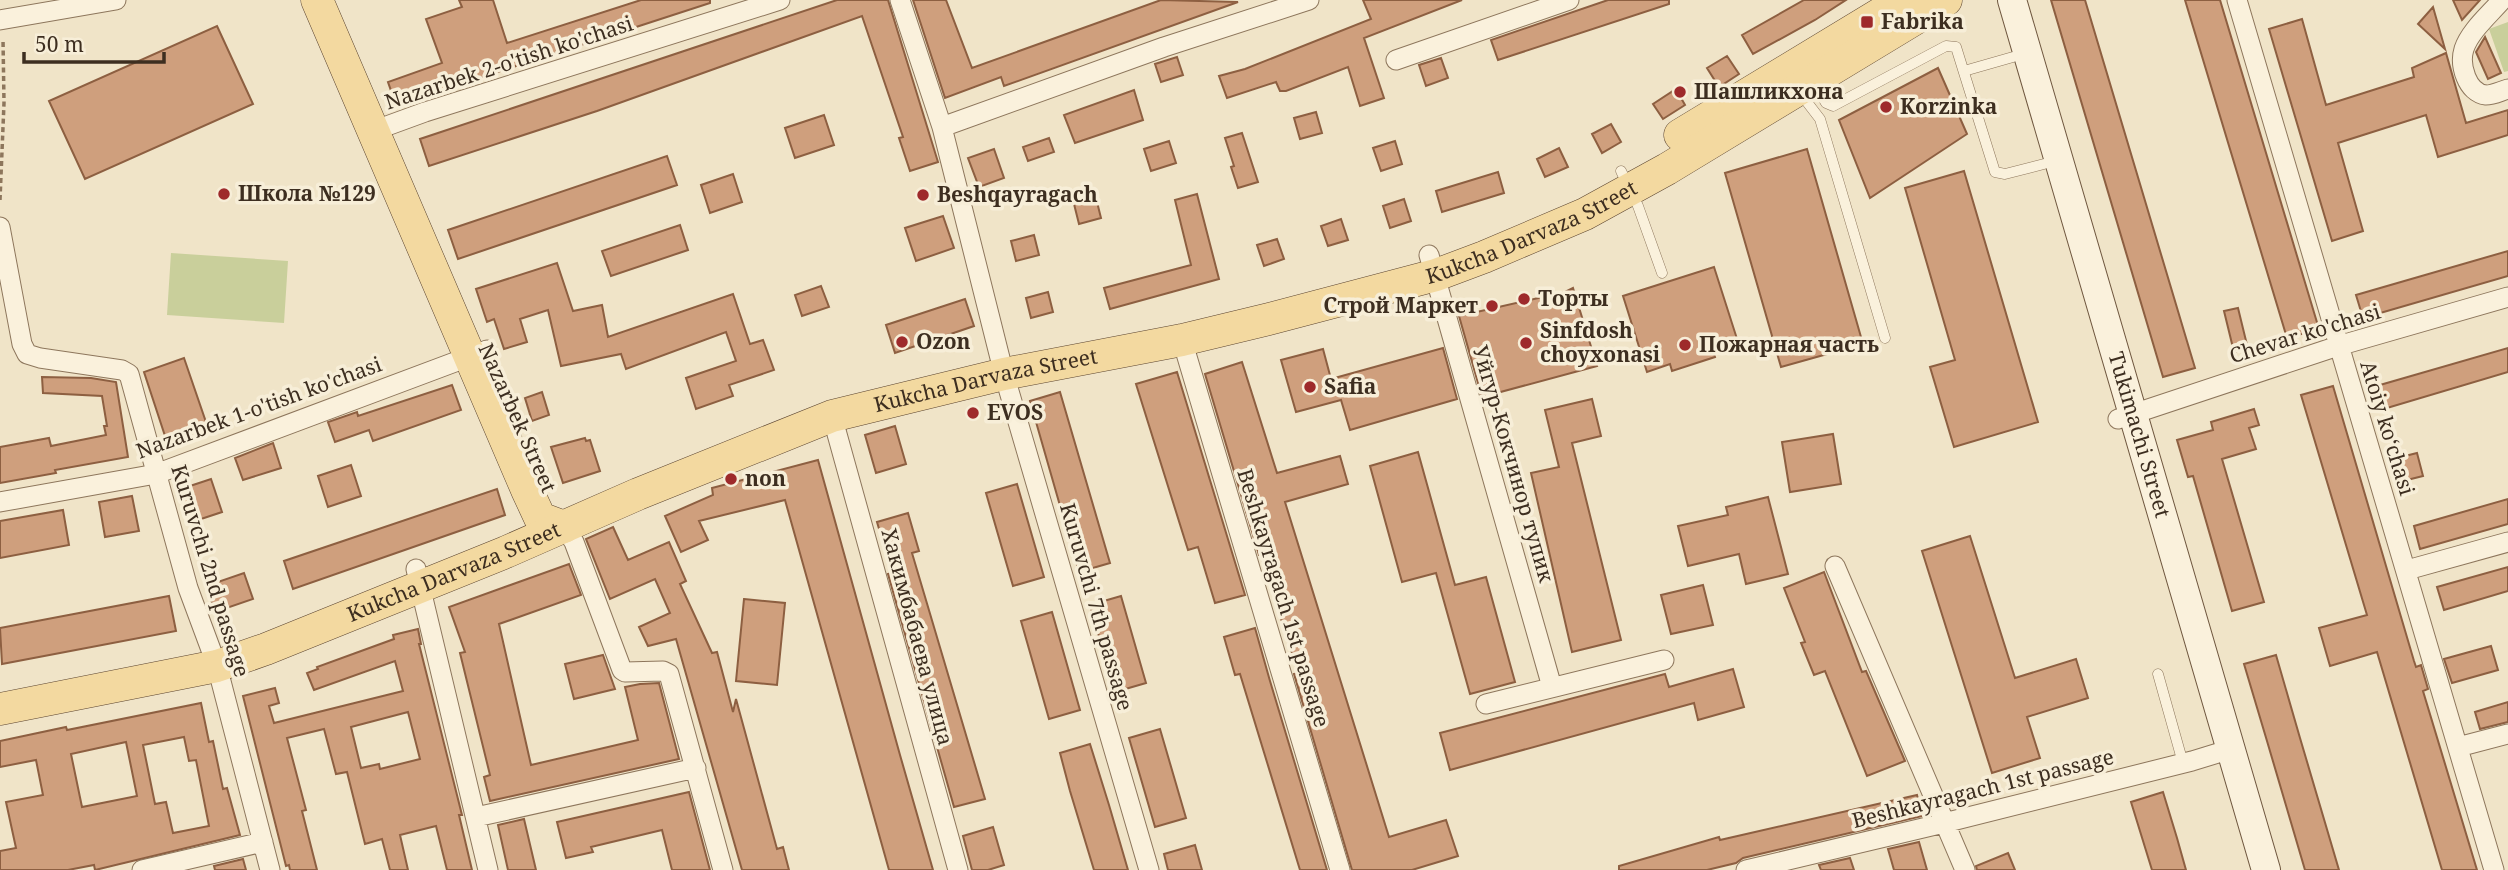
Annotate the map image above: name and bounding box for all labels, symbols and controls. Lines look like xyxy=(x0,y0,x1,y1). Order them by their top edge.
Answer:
place label: Fabrika xyxy=(1881,7,1964,35)
street label: Nazarbek 2-o'tish ko'chasi xyxy=(381,9,637,115)
marker: Fabrika xyxy=(1859,14,1875,30)
scale bar xyxy=(24,21,164,65)
text: 50 m xyxy=(35,30,84,58)
place label: Шашликхона xyxy=(1694,77,1844,105)
marker: Шашликхона xyxy=(1672,84,1688,100)
place label: Korzinka xyxy=(1900,92,1997,120)
marker: Korzinka xyxy=(1878,99,1894,115)
street label: Kukcha Darvaza Street xyxy=(1423,173,1642,290)
place label: Школа №129 xyxy=(238,179,376,207)
place label: Beshqayragach xyxy=(937,180,1098,208)
marker: Школа №129 xyxy=(216,186,232,202)
marker: Beshqayragach xyxy=(915,187,931,203)
place label: Торты xyxy=(1538,284,1609,312)
place label: Строй Маркет xyxy=(1324,291,1478,319)
marker: Торты xyxy=(1516,291,1532,307)
street label: Chevar ko'chasi xyxy=(2226,297,2384,369)
marker: Строй Маркет xyxy=(1484,298,1500,314)
place label: Sinfdosh choyxonasi xyxy=(1540,316,1661,368)
place label: Ozon xyxy=(916,327,971,355)
place label: Пожарная часть xyxy=(1699,330,1879,358)
marker: Ozon xyxy=(894,334,910,350)
marker: Sinfdosh choyxonasi xyxy=(1518,335,1534,351)
marker: Пожарная часть xyxy=(1677,337,1693,353)
street label: Nazarbek Street xyxy=(472,338,563,497)
street label: Kukcha Darvaza Street xyxy=(871,341,1100,418)
street label: Уйгур-Кокчинор тупик xyxy=(1467,342,1561,586)
street label: Tukimachi Street xyxy=(2102,348,2177,521)
street label: Nazarbek 1-o'tish ko'chasi xyxy=(132,349,386,465)
street label: Atoiy koʻchasi xyxy=(2354,357,2422,499)
place label: Safia xyxy=(1324,372,1376,400)
marker: Safia xyxy=(1302,379,1318,395)
place label: EVOS xyxy=(987,398,1043,426)
marker: EVOS xyxy=(965,405,981,421)
street label: Kuruvchi 2nd passage xyxy=(165,461,257,680)
place label: non xyxy=(745,464,786,492)
street label: Beshkayragach 1st passage xyxy=(1231,465,1337,730)
marker: non xyxy=(723,471,739,487)
street label: Kuruvchi 7th passage xyxy=(1054,500,1140,714)
street label: Kukcha Darvaza Street xyxy=(343,515,564,628)
street label: Хакимбабаева улица xyxy=(876,525,960,748)
street label: Beshkayragach 1st passage xyxy=(1849,742,2117,834)

